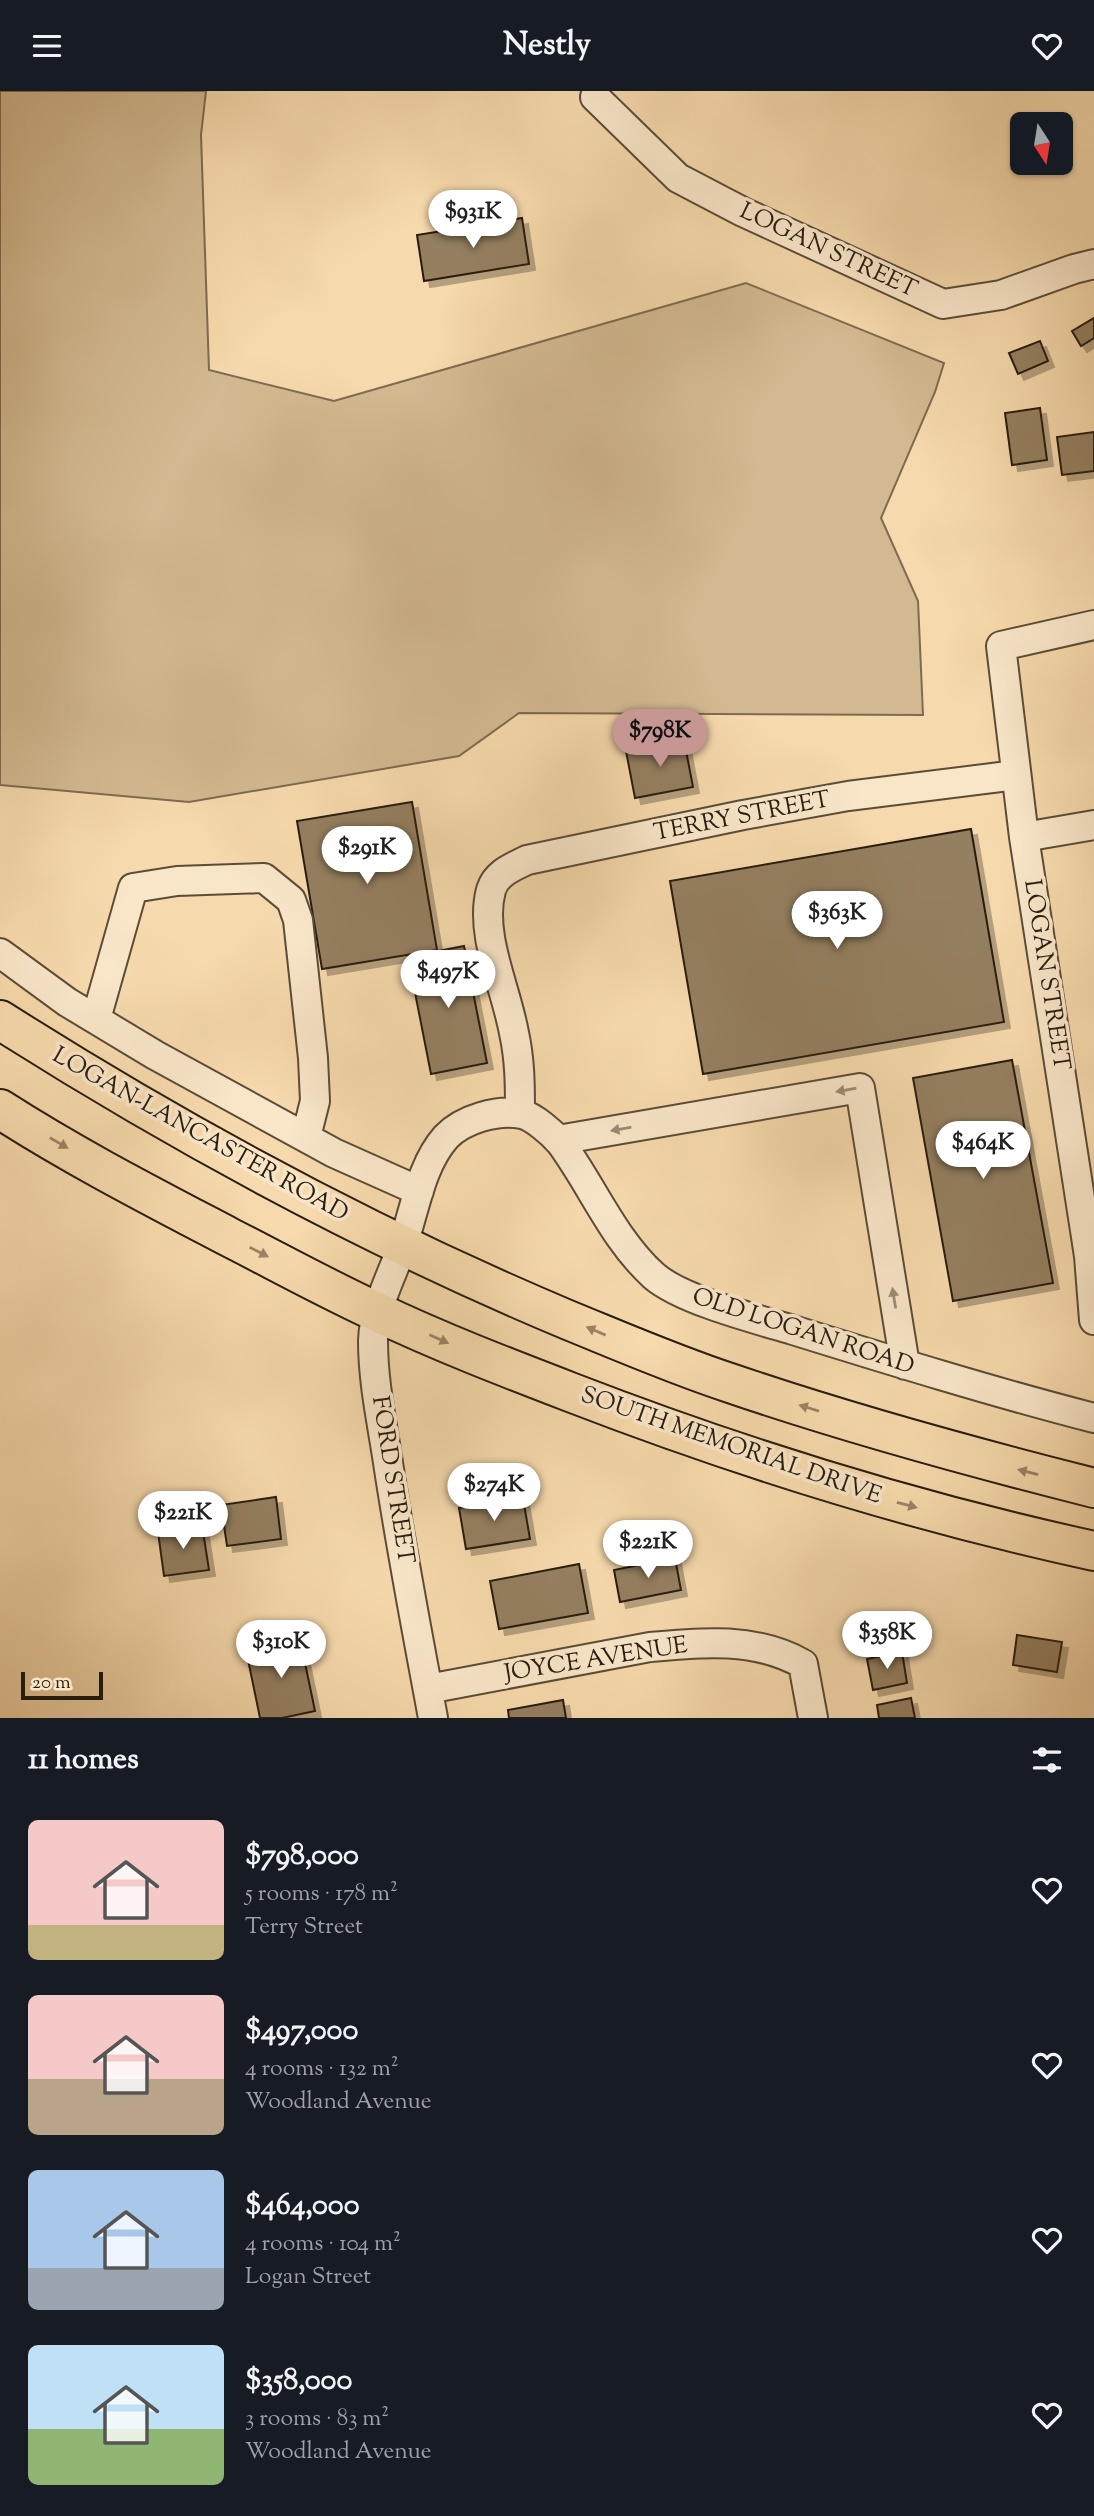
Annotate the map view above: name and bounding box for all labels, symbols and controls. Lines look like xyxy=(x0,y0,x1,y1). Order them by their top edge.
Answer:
text: Nestly xyxy=(503,23,591,69)
icon: menu xyxy=(28,27,66,65)
icon: heart xyxy=(1028,27,1066,65)
north arrow xyxy=(1010,112,1073,175)
map controls xyxy=(1010,112,1073,175)
pin: $931K xyxy=(424,191,522,250)
street label: LOGAN STREET xyxy=(734,195,923,307)
text: $931K xyxy=(444,196,502,229)
pin: $798K xyxy=(611,709,709,769)
text: $798K xyxy=(629,715,691,748)
street label: TERRY STREET xyxy=(651,783,833,851)
pin: $291K xyxy=(318,827,416,886)
text: $291K xyxy=(338,832,396,865)
street label: LOGAN STREET xyxy=(1014,877,1078,1073)
pin: $363K xyxy=(788,891,886,951)
text: $363K xyxy=(808,897,866,930)
pin: $497K xyxy=(399,951,497,1010)
text: $497K xyxy=(417,956,480,989)
street label: LOGAN-LANCASTER ROAD xyxy=(46,1039,354,1231)
one-way arrow xyxy=(835,1085,857,1096)
pin: $464K xyxy=(934,1121,1032,1181)
one-way arrow xyxy=(610,1124,632,1135)
text: $464K xyxy=(952,1127,1014,1160)
one-way arrow xyxy=(49,1137,68,1149)
one-way arrow xyxy=(249,1246,268,1258)
street label: OLD LOGAN ROAD xyxy=(688,1280,918,1384)
one-way arrow xyxy=(888,1287,899,1309)
one-way arrow xyxy=(585,1325,606,1336)
one-way arrow xyxy=(429,1334,450,1345)
street label: SOUTH MEMORIAL DRIVE xyxy=(576,1378,886,1514)
street label: FORD STREET xyxy=(362,1394,422,1566)
one-way arrow xyxy=(799,1402,820,1413)
pin: $274K xyxy=(445,1463,543,1523)
one-way arrow xyxy=(1017,1466,1039,1477)
text: $274K xyxy=(463,1469,525,1502)
pin: $221K xyxy=(134,1491,232,1551)
text: $221K xyxy=(154,1497,212,1530)
one-way arrow xyxy=(897,1500,919,1511)
pin: $221K xyxy=(599,1521,697,1580)
text: $221K xyxy=(619,1526,677,1559)
pin: $358K xyxy=(838,1611,936,1671)
text: $358K xyxy=(858,1617,916,1650)
pin: $310K xyxy=(232,1621,330,1680)
text: $310K xyxy=(252,1626,310,1659)
street label: JOYCE AVENUE xyxy=(500,1629,691,1692)
scale bar xyxy=(21,1669,103,1701)
text: 20 m xyxy=(32,1670,71,1697)
text: 11 homes xyxy=(28,1739,139,1782)
icon: filters xyxy=(1028,1741,1066,1779)
text: $798,000 xyxy=(245,1835,359,1878)
icon: home xyxy=(84,1848,168,1932)
icon: heart xyxy=(1028,1871,1066,1909)
text: 5 rooms · 178 m² xyxy=(245,1878,398,1911)
text: Terry Street xyxy=(245,1911,363,1944)
text: $497,000 xyxy=(245,2010,358,2053)
icon: home xyxy=(84,2023,168,2107)
icon: heart xyxy=(1028,2046,1066,2084)
text: 4 rooms · 132 m² xyxy=(245,2053,398,2086)
text: Woodland Avenue xyxy=(245,2086,432,2119)
text: $464,000 xyxy=(245,2185,360,2228)
icon: home xyxy=(84,2198,168,2282)
icon: heart xyxy=(1028,2221,1066,2259)
text: 4 rooms · 104 m² xyxy=(245,2228,401,2261)
text: Logan Street xyxy=(245,2261,371,2294)
text: $358,000 xyxy=(245,2360,352,2403)
icon: home xyxy=(84,2373,168,2457)
icon: heart xyxy=(1028,2396,1066,2434)
text: 3 rooms · 83 m² xyxy=(245,2403,389,2436)
text: Woodland Avenue xyxy=(245,2436,432,2469)

